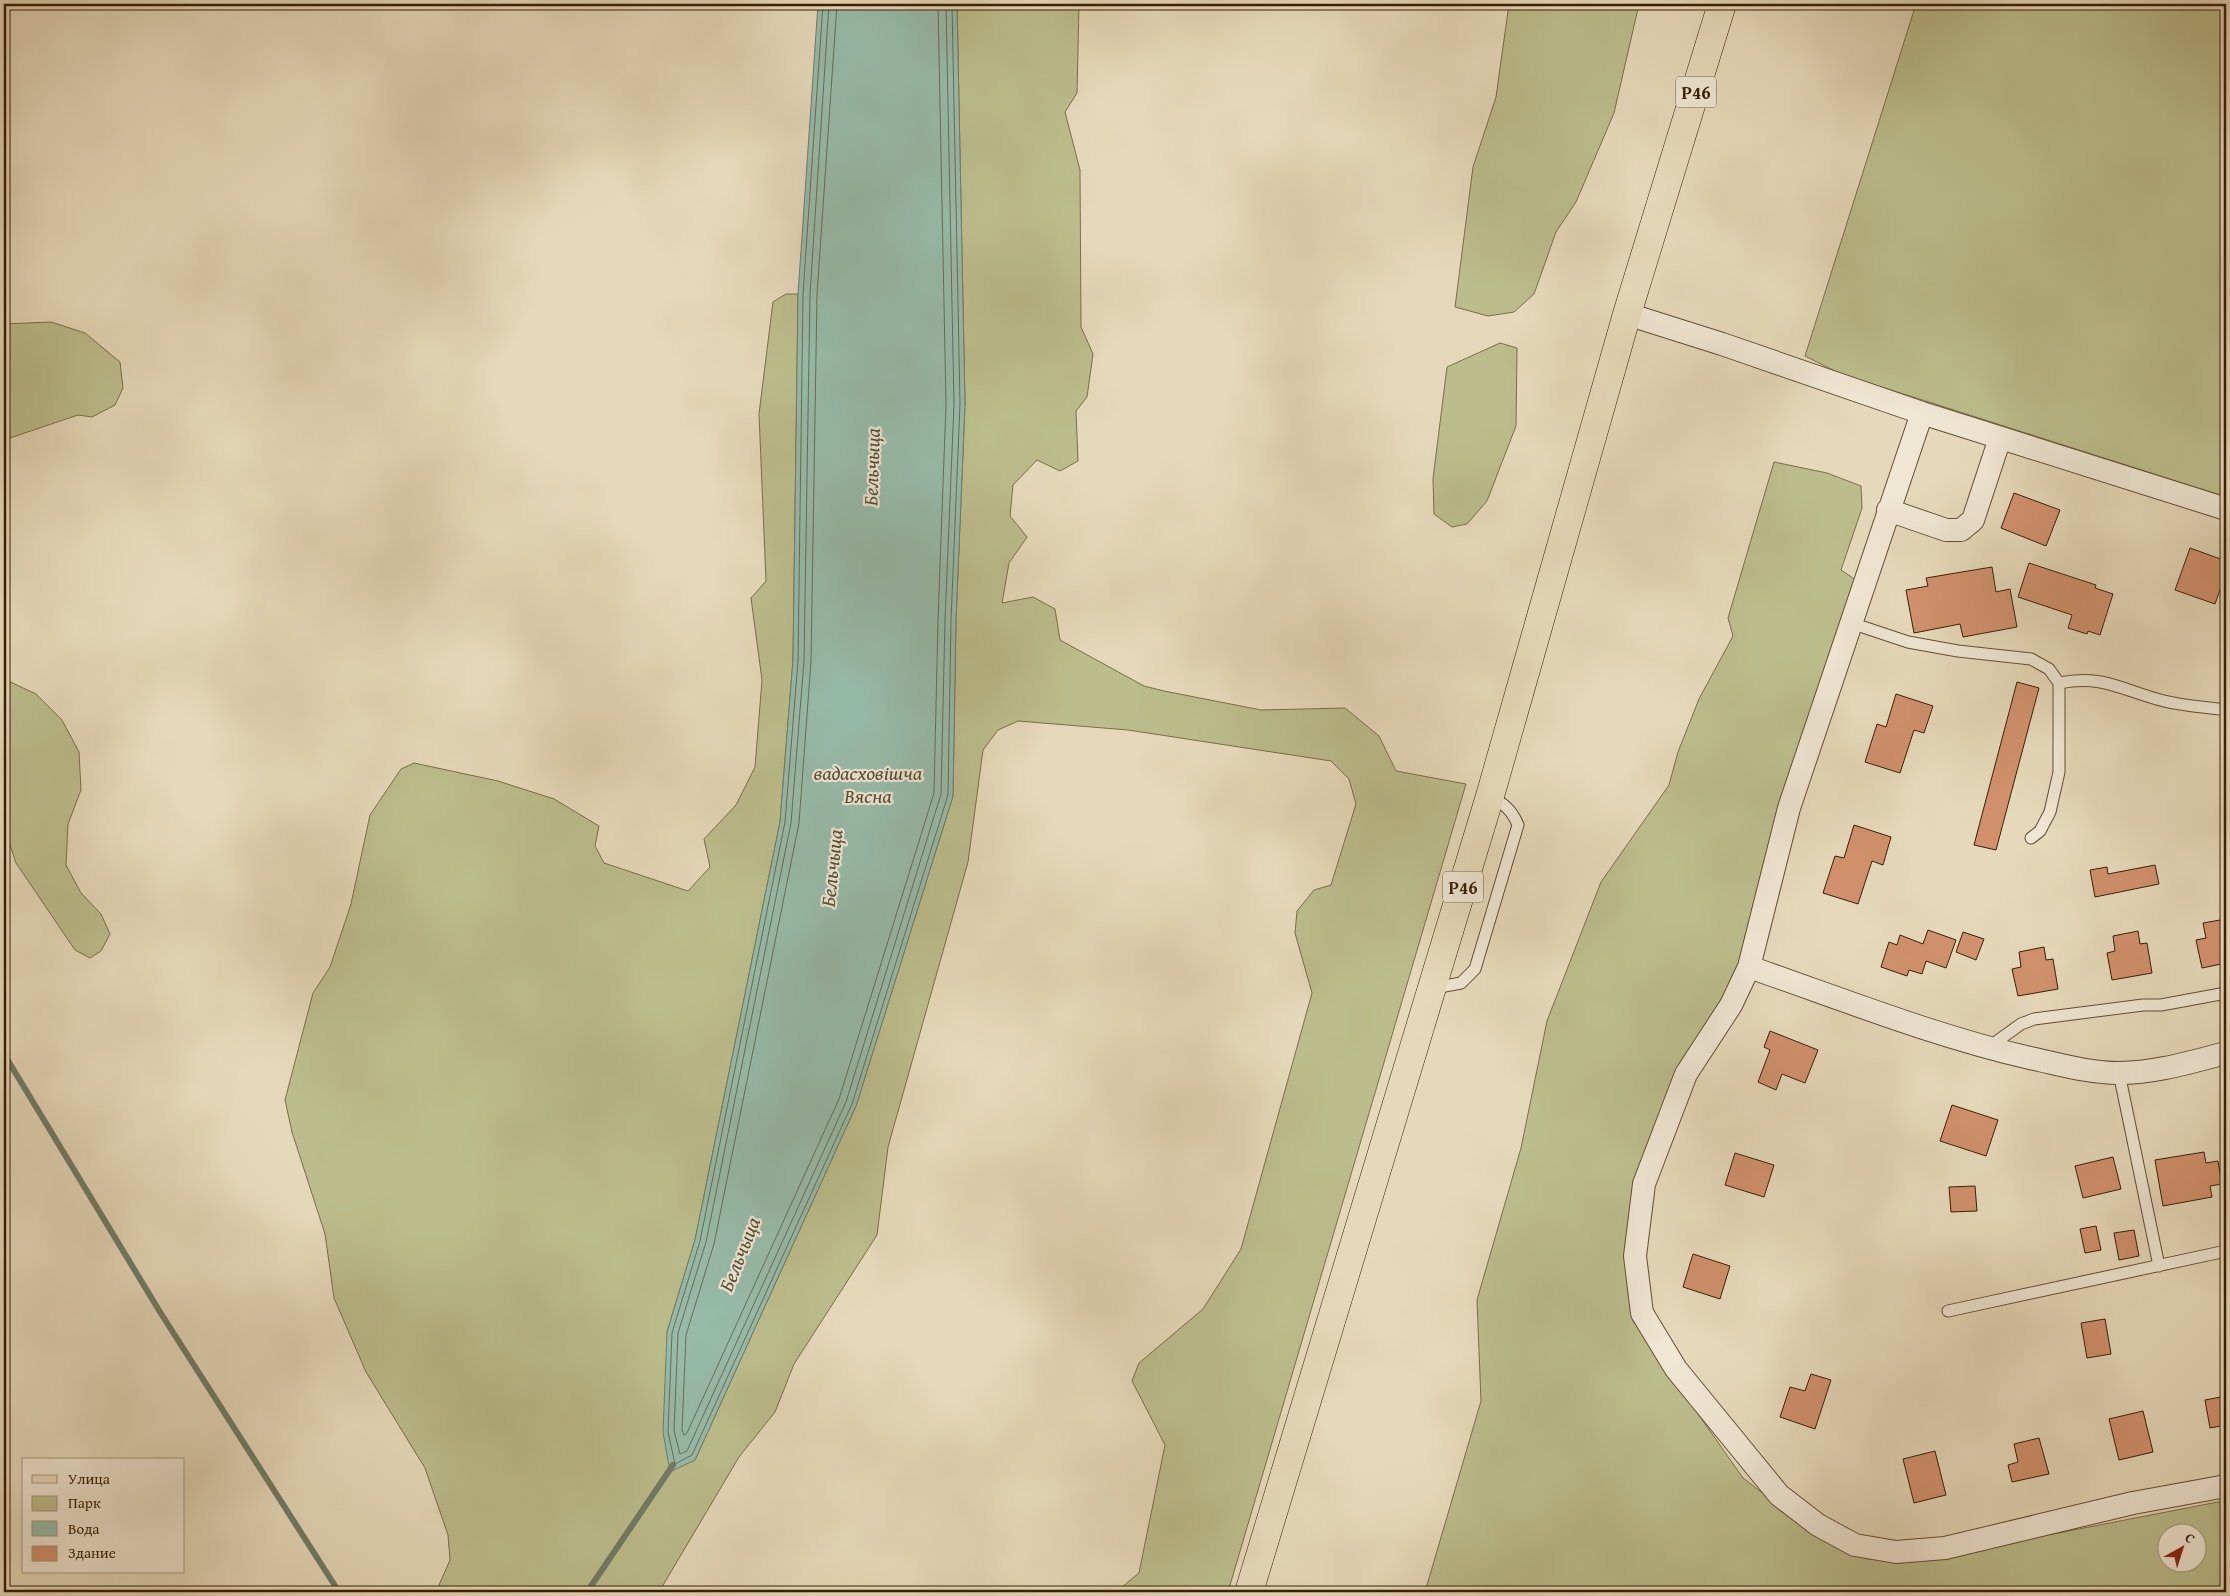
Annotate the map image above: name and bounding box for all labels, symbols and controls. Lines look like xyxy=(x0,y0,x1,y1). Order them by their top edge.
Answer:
road number: Р46 xyxy=(1676,76,1716,108)
water label: Бельчыца xyxy=(855,427,887,506)
water label: вадасховішча Вясна xyxy=(814,758,923,810)
water label: Бельчыца xyxy=(813,827,850,908)
road number: Р46 xyxy=(1443,872,1483,902)
water label: Бельчыца xyxy=(711,1212,767,1296)
legend xyxy=(22,1458,185,1574)
text: Улица xyxy=(68,1468,111,1489)
text: Парк xyxy=(68,1492,101,1513)
text: Вода xyxy=(68,1518,100,1539)
north arrow xyxy=(2158,1524,2208,1574)
text: С xyxy=(2181,1528,2200,1548)
text: Здание xyxy=(68,1542,116,1563)

